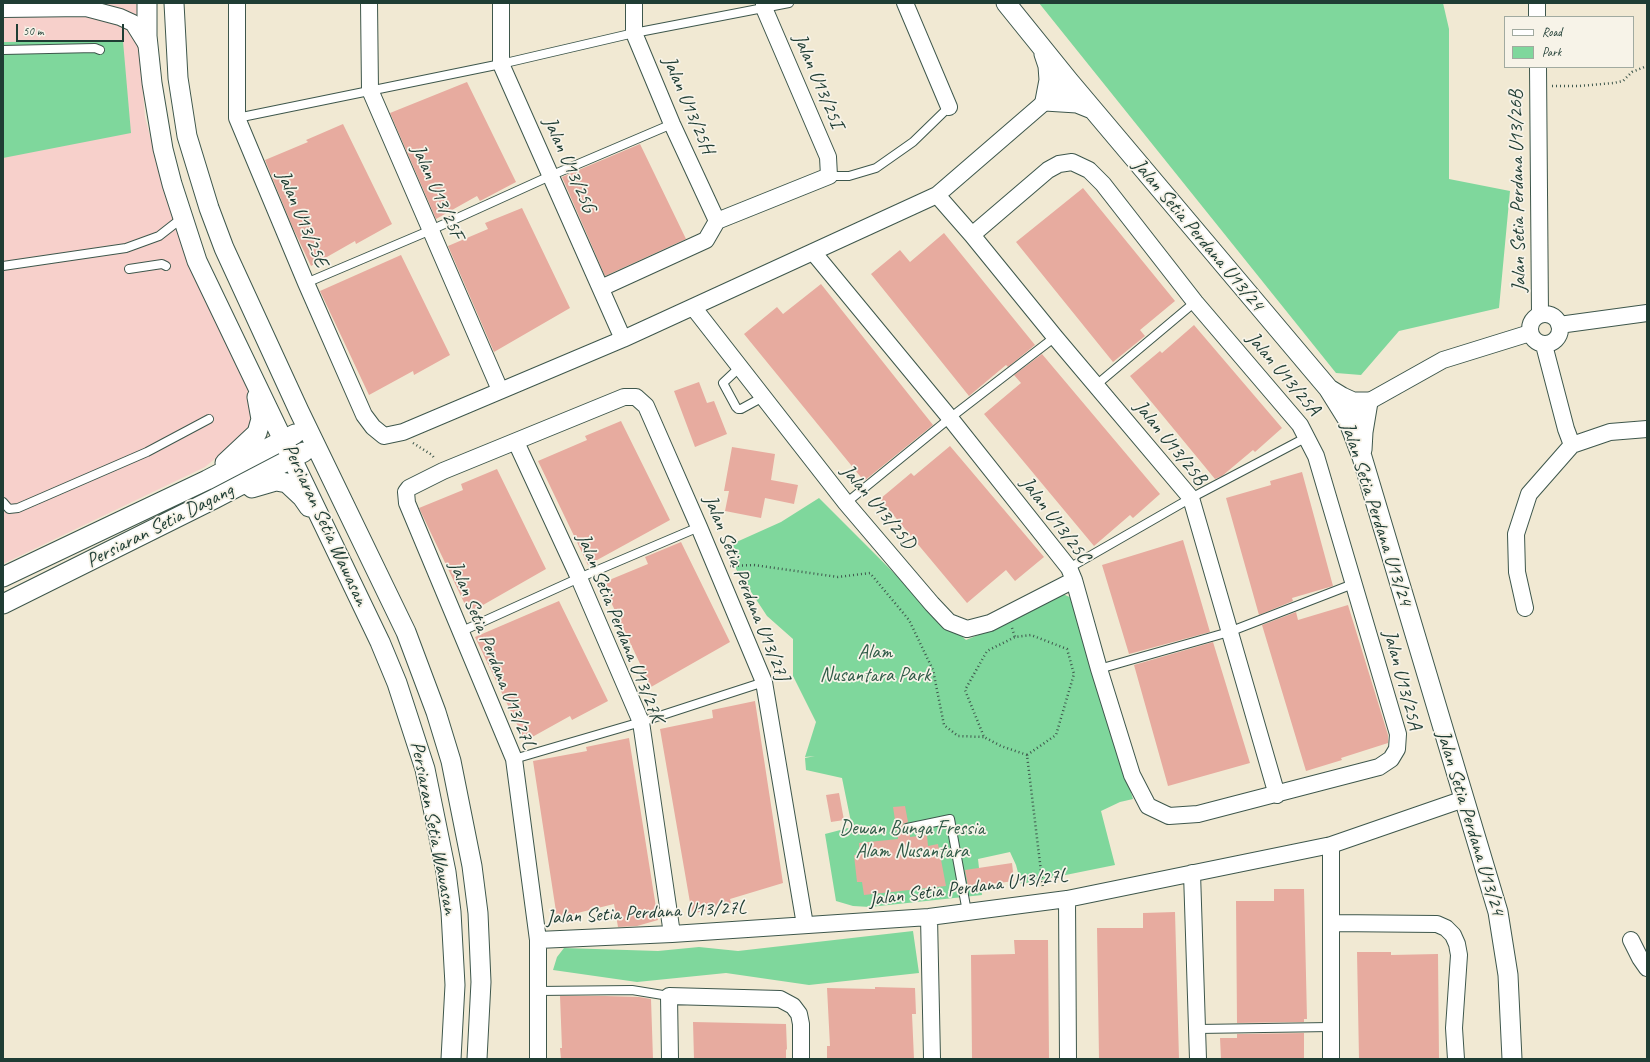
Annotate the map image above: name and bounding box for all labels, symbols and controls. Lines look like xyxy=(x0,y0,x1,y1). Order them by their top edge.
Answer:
scale bar xyxy=(18,16,126,42)
legend xyxy=(1504,16,1634,68)
text: 50 m xyxy=(23,23,43,39)
text: Road xyxy=(1542,24,1562,40)
street label: Jalan U13/25I xyxy=(787,30,849,132)
text: Park xyxy=(1542,44,1561,60)
street label: Jalan U13/25H xyxy=(657,53,719,157)
street label: Jalan Setia Perdana U13/26B xyxy=(1504,90,1532,292)
street label: Jalan U13/25G xyxy=(537,114,601,216)
street label: Jalan U13/25F xyxy=(405,141,469,243)
street label: Jalan Setia Perdana U13/24 xyxy=(1127,154,1269,316)
street label: Jalan U13/25E xyxy=(271,167,333,271)
street label: Jalan U13/25A xyxy=(1241,327,1325,421)
street label: Jalan U13/25B xyxy=(1128,396,1212,490)
street label: Jalan Setia Perdana U13/24 xyxy=(1335,419,1417,609)
street label: Persiaran Setia Wawasan xyxy=(277,440,373,610)
street label: Jalan U13/25D xyxy=(835,460,921,554)
street label: Jalan U13/25C xyxy=(1015,472,1095,568)
street label: Persiaran Setia Dagang xyxy=(82,479,238,573)
street label: Jalan Setia Perdana U13/27J xyxy=(698,492,794,684)
street label: Jalan Setia Perdana U13/27K xyxy=(571,530,669,726)
street label: Jalan Setia Perdana U13/27L xyxy=(443,558,541,752)
street label: Jalan U13/25A xyxy=(1377,628,1427,732)
park label: Alam Nusantara Park xyxy=(820,641,930,688)
street label: Jalan Setia Perdana U13/24 xyxy=(1430,728,1510,918)
street label: Persiaran Setia Wawasan xyxy=(404,739,462,917)
park label: Dewan Bunga Fressia Alam Nusantara xyxy=(839,817,985,864)
street label: Jalan Setia Perdana U13/27L xyxy=(867,864,1069,912)
street label: Jalan Setia Perdana U13/27L xyxy=(545,896,747,930)

